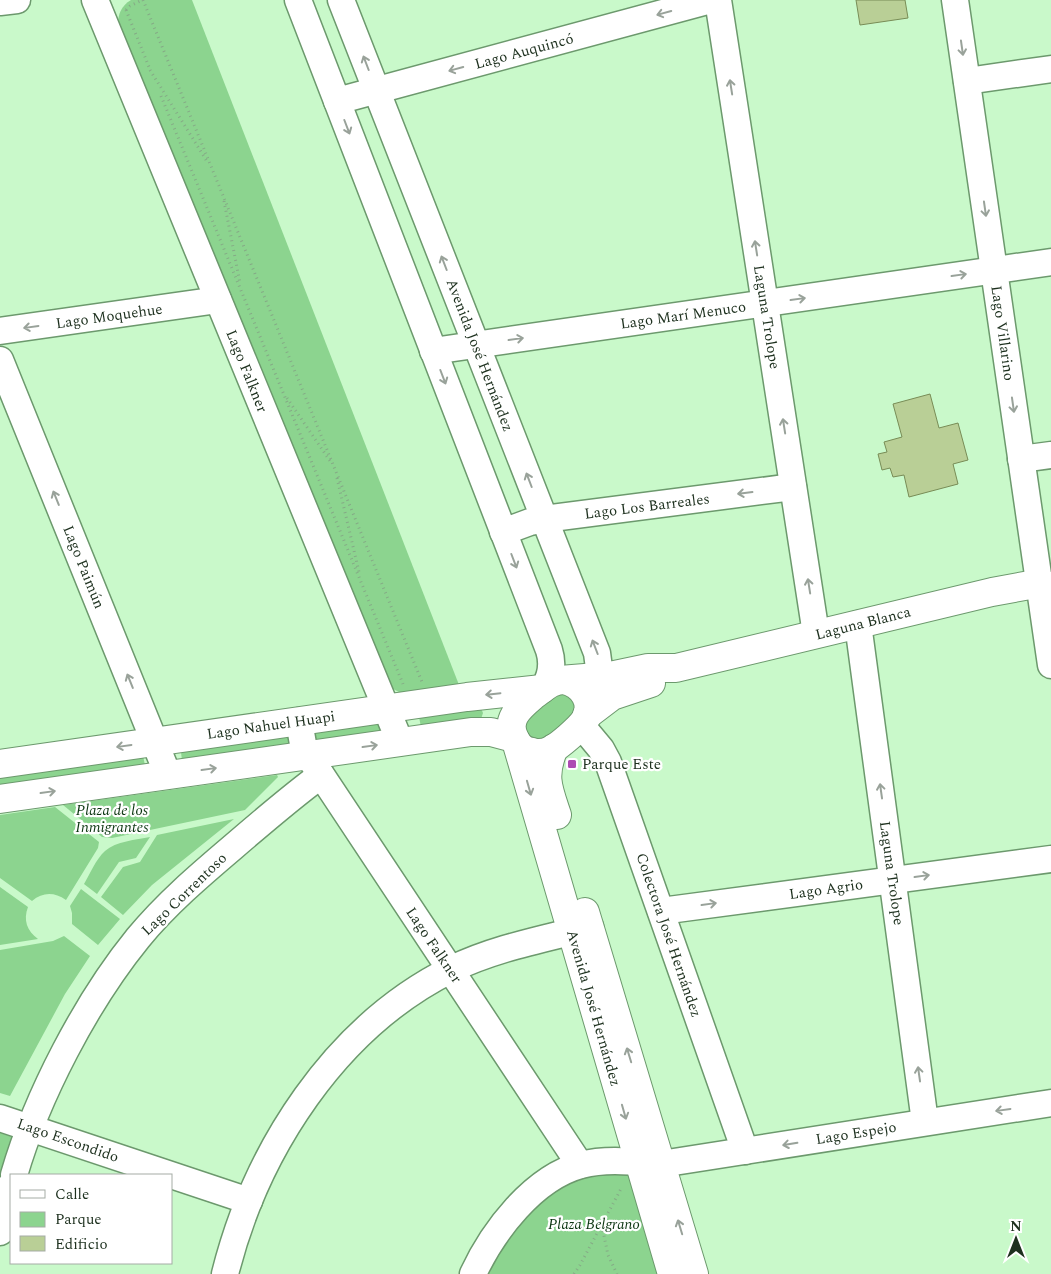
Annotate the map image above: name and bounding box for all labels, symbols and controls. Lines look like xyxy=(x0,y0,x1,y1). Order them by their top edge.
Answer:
one-way arrow xyxy=(656,8,672,18)
street label: Lago Auquincó xyxy=(472,27,576,76)
one-way arrow xyxy=(957,40,967,56)
one-way arrow xyxy=(361,56,370,71)
one-way arrow xyxy=(449,65,465,74)
one-way arrow xyxy=(726,79,736,95)
one-way arrow xyxy=(343,119,352,134)
one-way arrow xyxy=(980,201,990,217)
one-way arrow xyxy=(751,240,761,256)
one-way arrow xyxy=(439,256,448,271)
street label: Laguna Trolope xyxy=(747,263,786,371)
one-way arrow xyxy=(951,270,967,280)
street label: Avenida José Hernández xyxy=(440,275,519,435)
street label: Lago Villarino xyxy=(984,284,1021,382)
one-way arrow xyxy=(790,293,806,303)
street label: Lago Marí Menuco xyxy=(619,295,747,336)
street label: Lago Moquehue xyxy=(54,298,164,335)
one-way arrow xyxy=(24,322,40,332)
street label: Lago Falkner xyxy=(219,326,274,416)
one-way arrow xyxy=(508,334,524,344)
one-way arrow xyxy=(439,368,448,384)
one-way arrow xyxy=(1008,396,1018,412)
one-way arrow xyxy=(779,418,789,434)
one-way arrow xyxy=(524,472,533,488)
street label: Lago Los Barreales xyxy=(583,487,711,526)
one-way arrow xyxy=(737,488,753,498)
one-way arrow xyxy=(51,491,60,506)
street label: Lago Paimún xyxy=(56,522,111,613)
one-way arrow xyxy=(510,553,519,568)
one-way arrow xyxy=(804,578,814,594)
street label: Laguna Blanca xyxy=(813,600,914,646)
one-way arrow xyxy=(589,640,599,655)
one-way arrow xyxy=(125,674,135,689)
one-way arrow xyxy=(485,689,501,699)
street label: Lago Nahuel Huapi xyxy=(205,705,337,746)
one-way arrow xyxy=(362,741,378,751)
one-way arrow xyxy=(117,742,133,752)
place label: Parque Este xyxy=(582,753,661,776)
marker: Parque Este xyxy=(566,758,578,770)
one-way arrow xyxy=(201,764,217,774)
one-way arrow xyxy=(525,779,535,795)
one-way arrow xyxy=(875,784,885,800)
one-way arrow xyxy=(40,787,56,797)
park label: Plaza de los Inmigrantes xyxy=(75,799,149,839)
street label: Laguna Trolope xyxy=(873,819,910,927)
street label: Lago Correntoso xyxy=(136,847,232,941)
street label: Colectora José Hernández xyxy=(630,850,707,1020)
one-way arrow xyxy=(914,871,930,881)
street label: Lago Agrio xyxy=(788,873,864,906)
one-way arrow xyxy=(701,899,717,909)
street label: Lago Falkner xyxy=(400,903,468,988)
street label: Avenida José Hernández xyxy=(560,927,627,1089)
one-way arrow xyxy=(623,1047,633,1063)
one-way arrow xyxy=(913,1066,923,1082)
one-way arrow xyxy=(620,1103,630,1119)
one-way arrow xyxy=(995,1106,1011,1116)
street label: Lago Escondido xyxy=(14,1112,122,1169)
street label: Lago Espejo xyxy=(814,1116,898,1151)
one-way arrow xyxy=(783,1139,799,1149)
legend xyxy=(10,1174,172,1264)
text: Calle xyxy=(55,1183,89,1206)
text: Parque xyxy=(55,1208,102,1231)
park label: Plaza Belgrano xyxy=(548,1213,640,1236)
north arrow xyxy=(991,1214,1041,1264)
text: N xyxy=(1010,1216,1022,1237)
one-way arrow xyxy=(675,1220,685,1236)
text: Edificio xyxy=(55,1233,108,1256)

